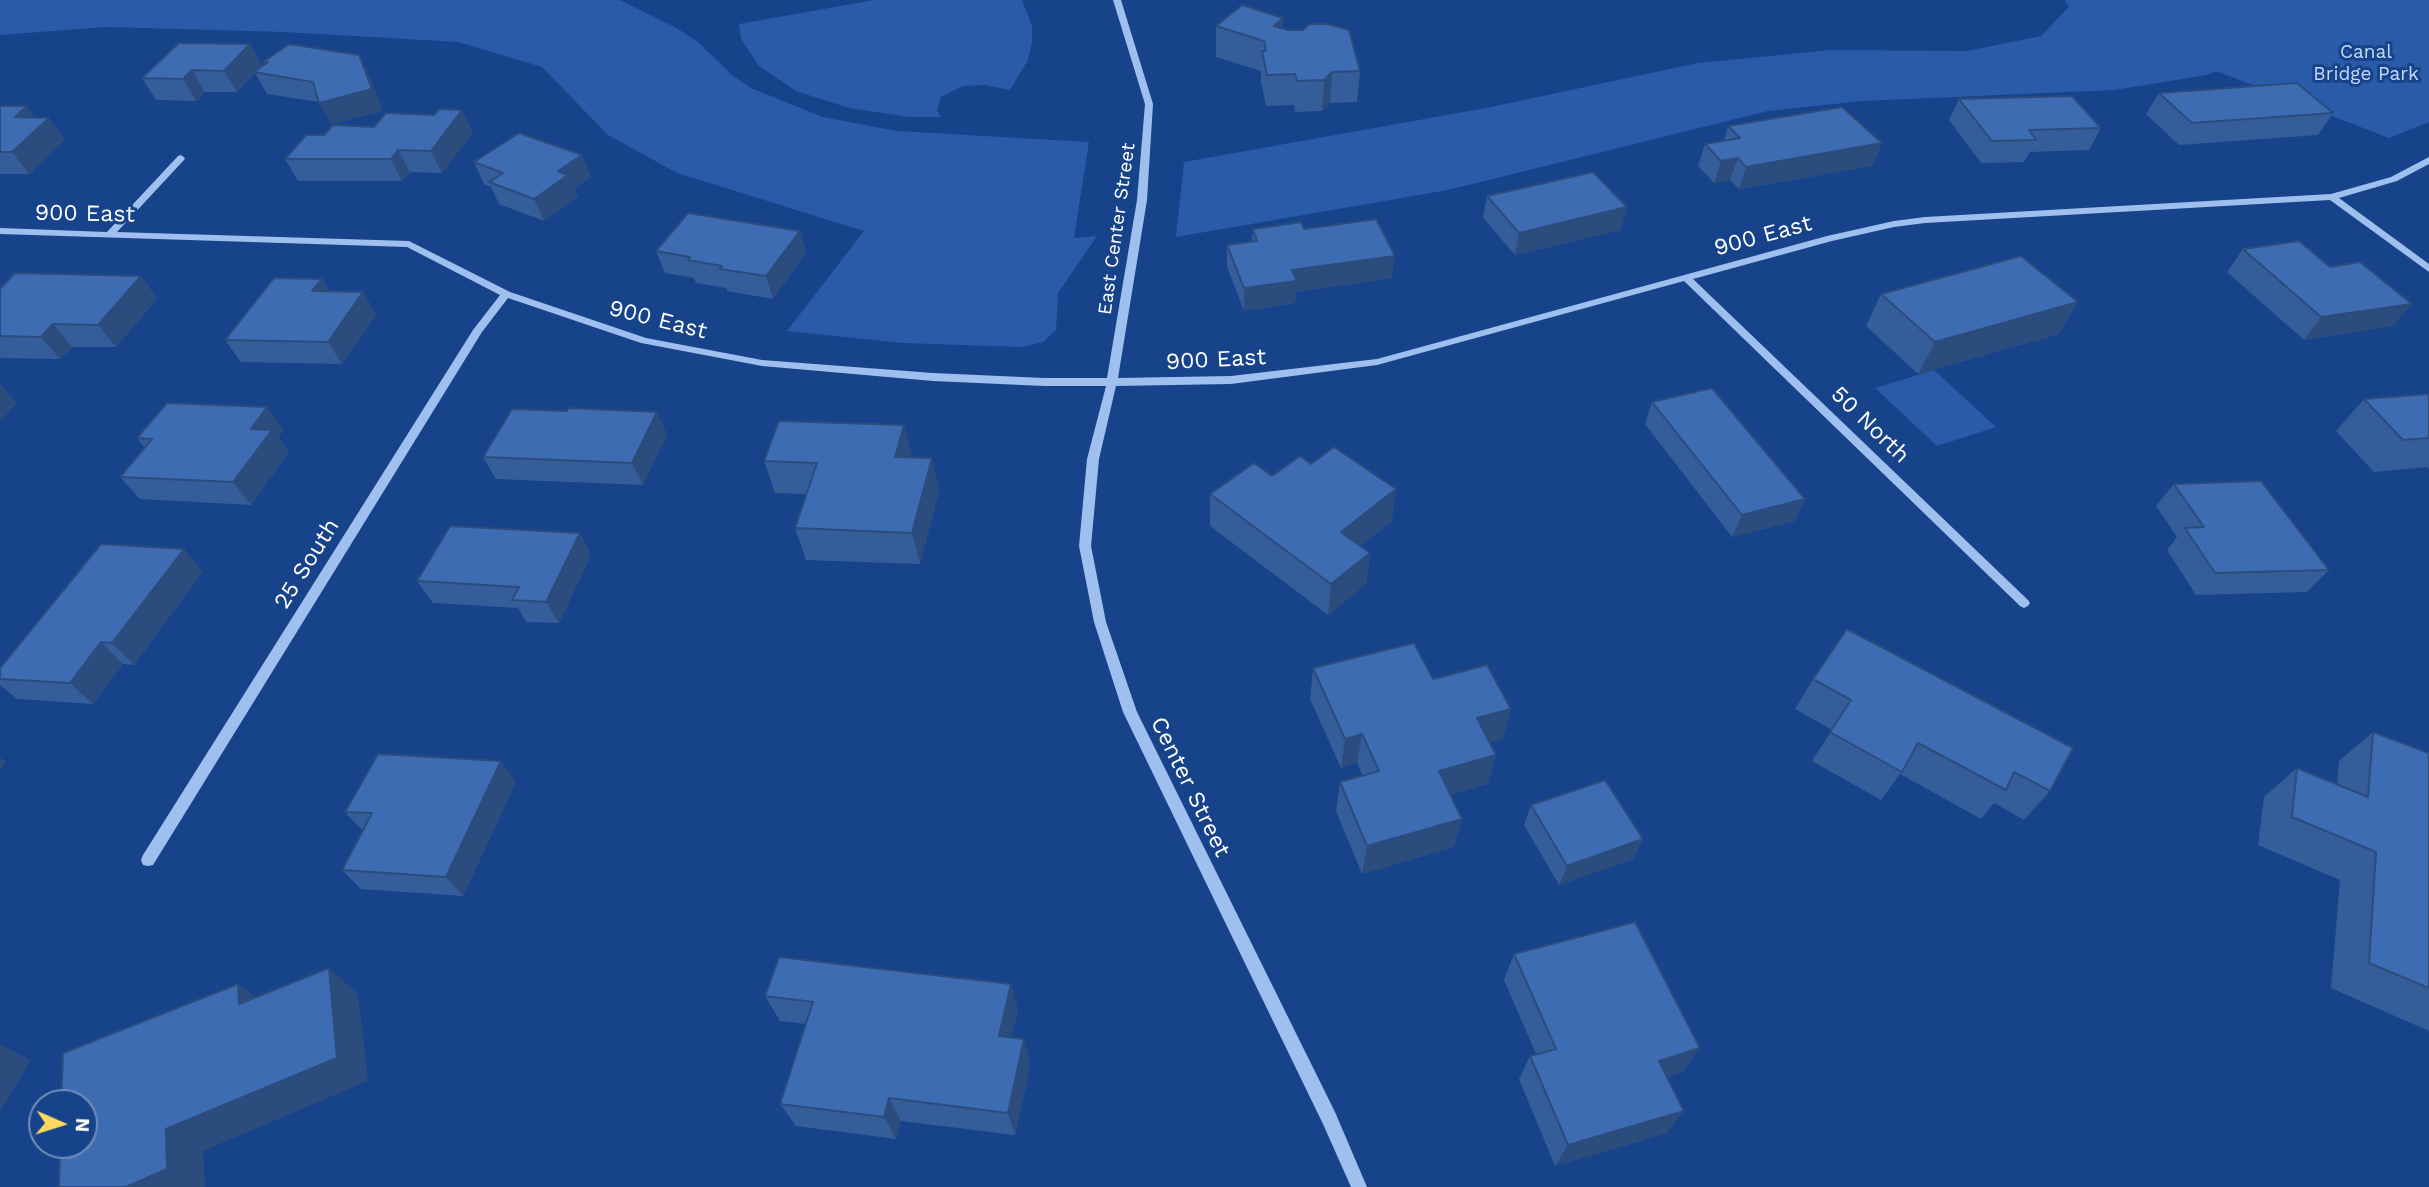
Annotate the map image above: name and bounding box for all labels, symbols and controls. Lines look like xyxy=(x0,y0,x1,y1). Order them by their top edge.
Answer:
park label: Canal Bridge Park xyxy=(2313,41,2419,85)
street label: East Center Street xyxy=(1094,142,1140,316)
street label: 900 East xyxy=(35,199,135,229)
street label: 900 East xyxy=(1711,210,1815,262)
street label: 900 East xyxy=(606,295,710,345)
street label: 900 East xyxy=(1165,344,1267,376)
street label: 50 North xyxy=(1825,381,1915,469)
street label: 25 South xyxy=(268,514,346,614)
street label: Center Street xyxy=(1144,712,1236,862)
north arrow xyxy=(28,1089,98,1159)
text: N xyxy=(71,1117,94,1133)

